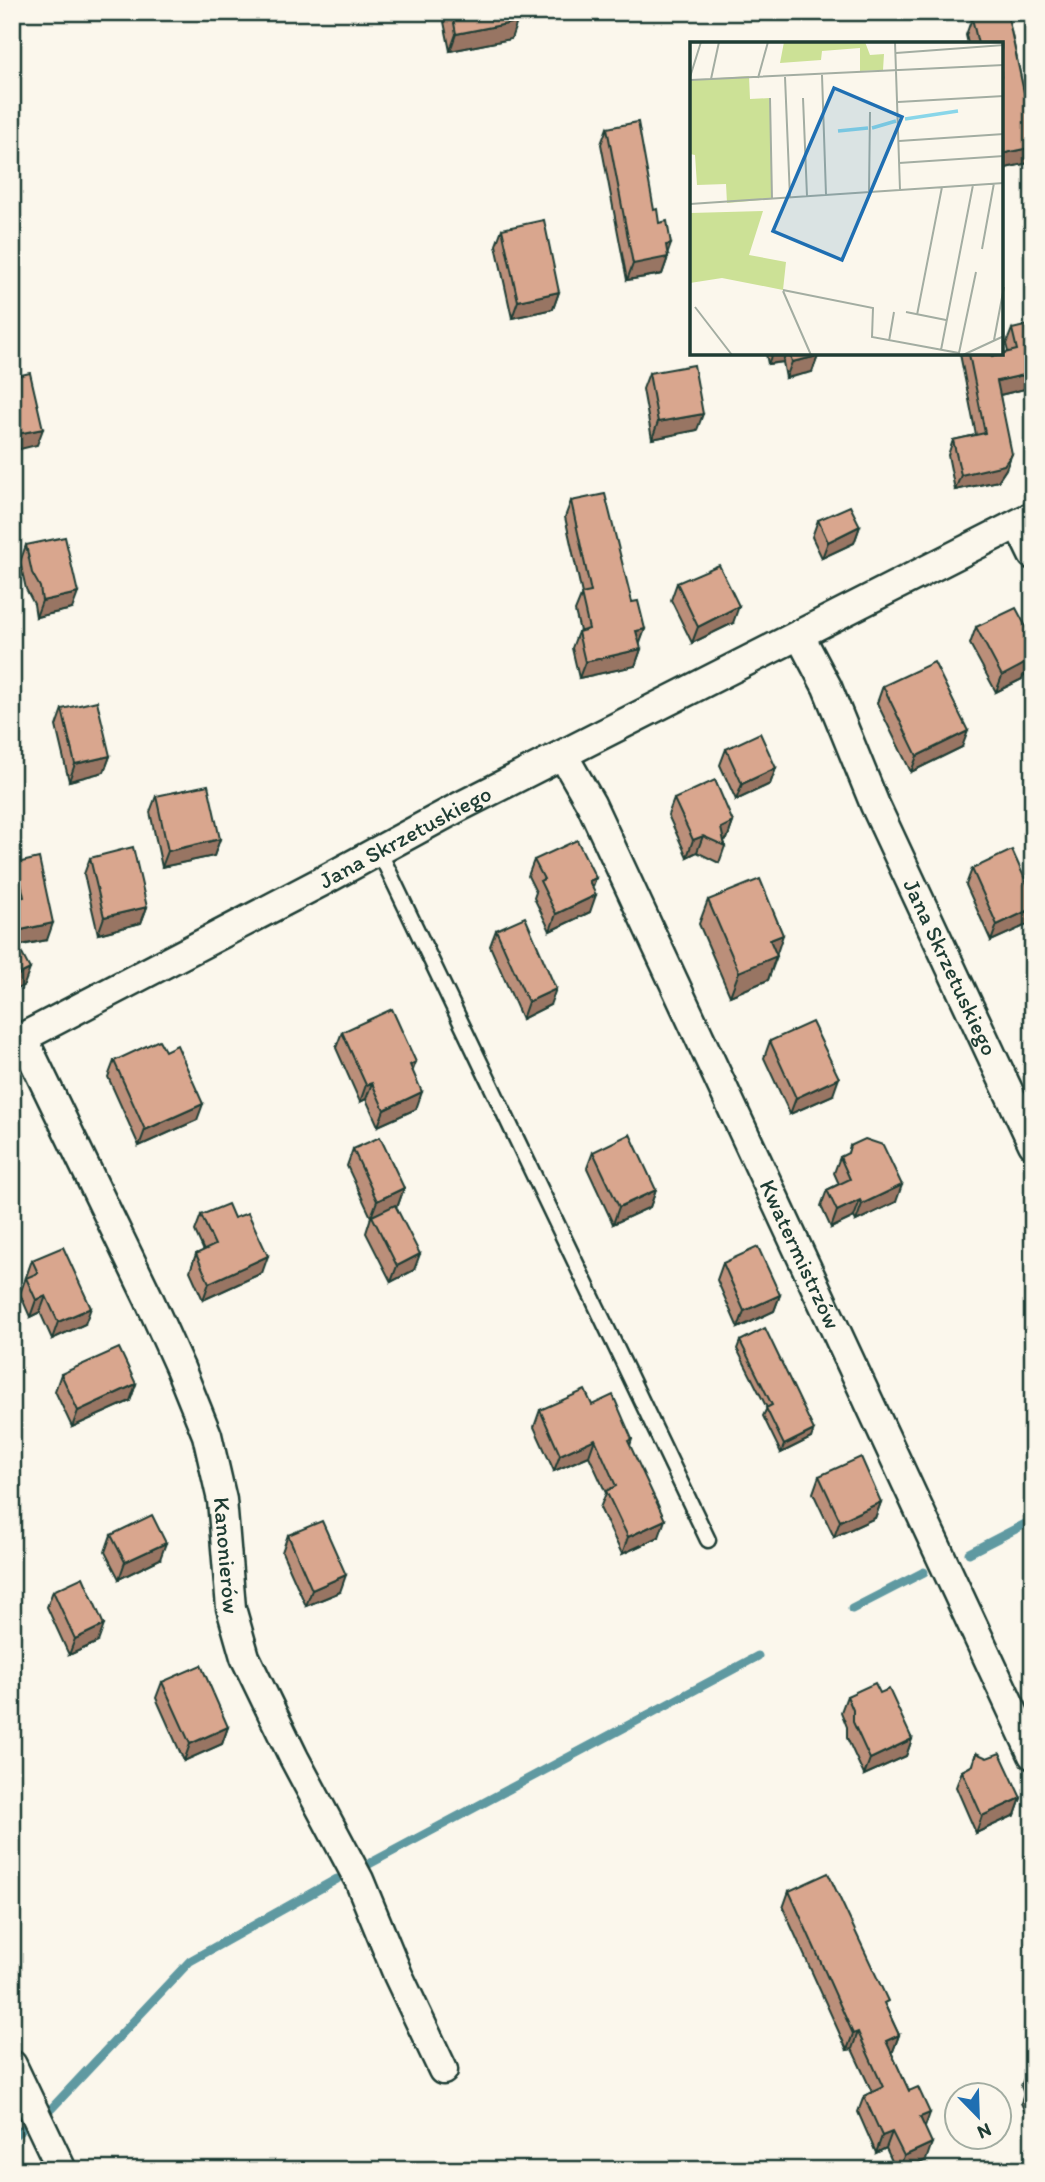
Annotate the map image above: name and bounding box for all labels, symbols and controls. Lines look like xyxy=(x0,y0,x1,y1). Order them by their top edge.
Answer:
inset map xyxy=(690,42,1003,355)
street label: Jana Skrzetuskiego xyxy=(314,779,496,894)
street label: Jana Skrzetuskiego xyxy=(897,874,1004,1060)
street label: Kwatermistrzów xyxy=(754,1175,847,1334)
street label: Kanonierów xyxy=(208,1496,245,1615)
north arrow xyxy=(944,2080,1014,2150)
text: N xyxy=(974,2118,995,2144)

